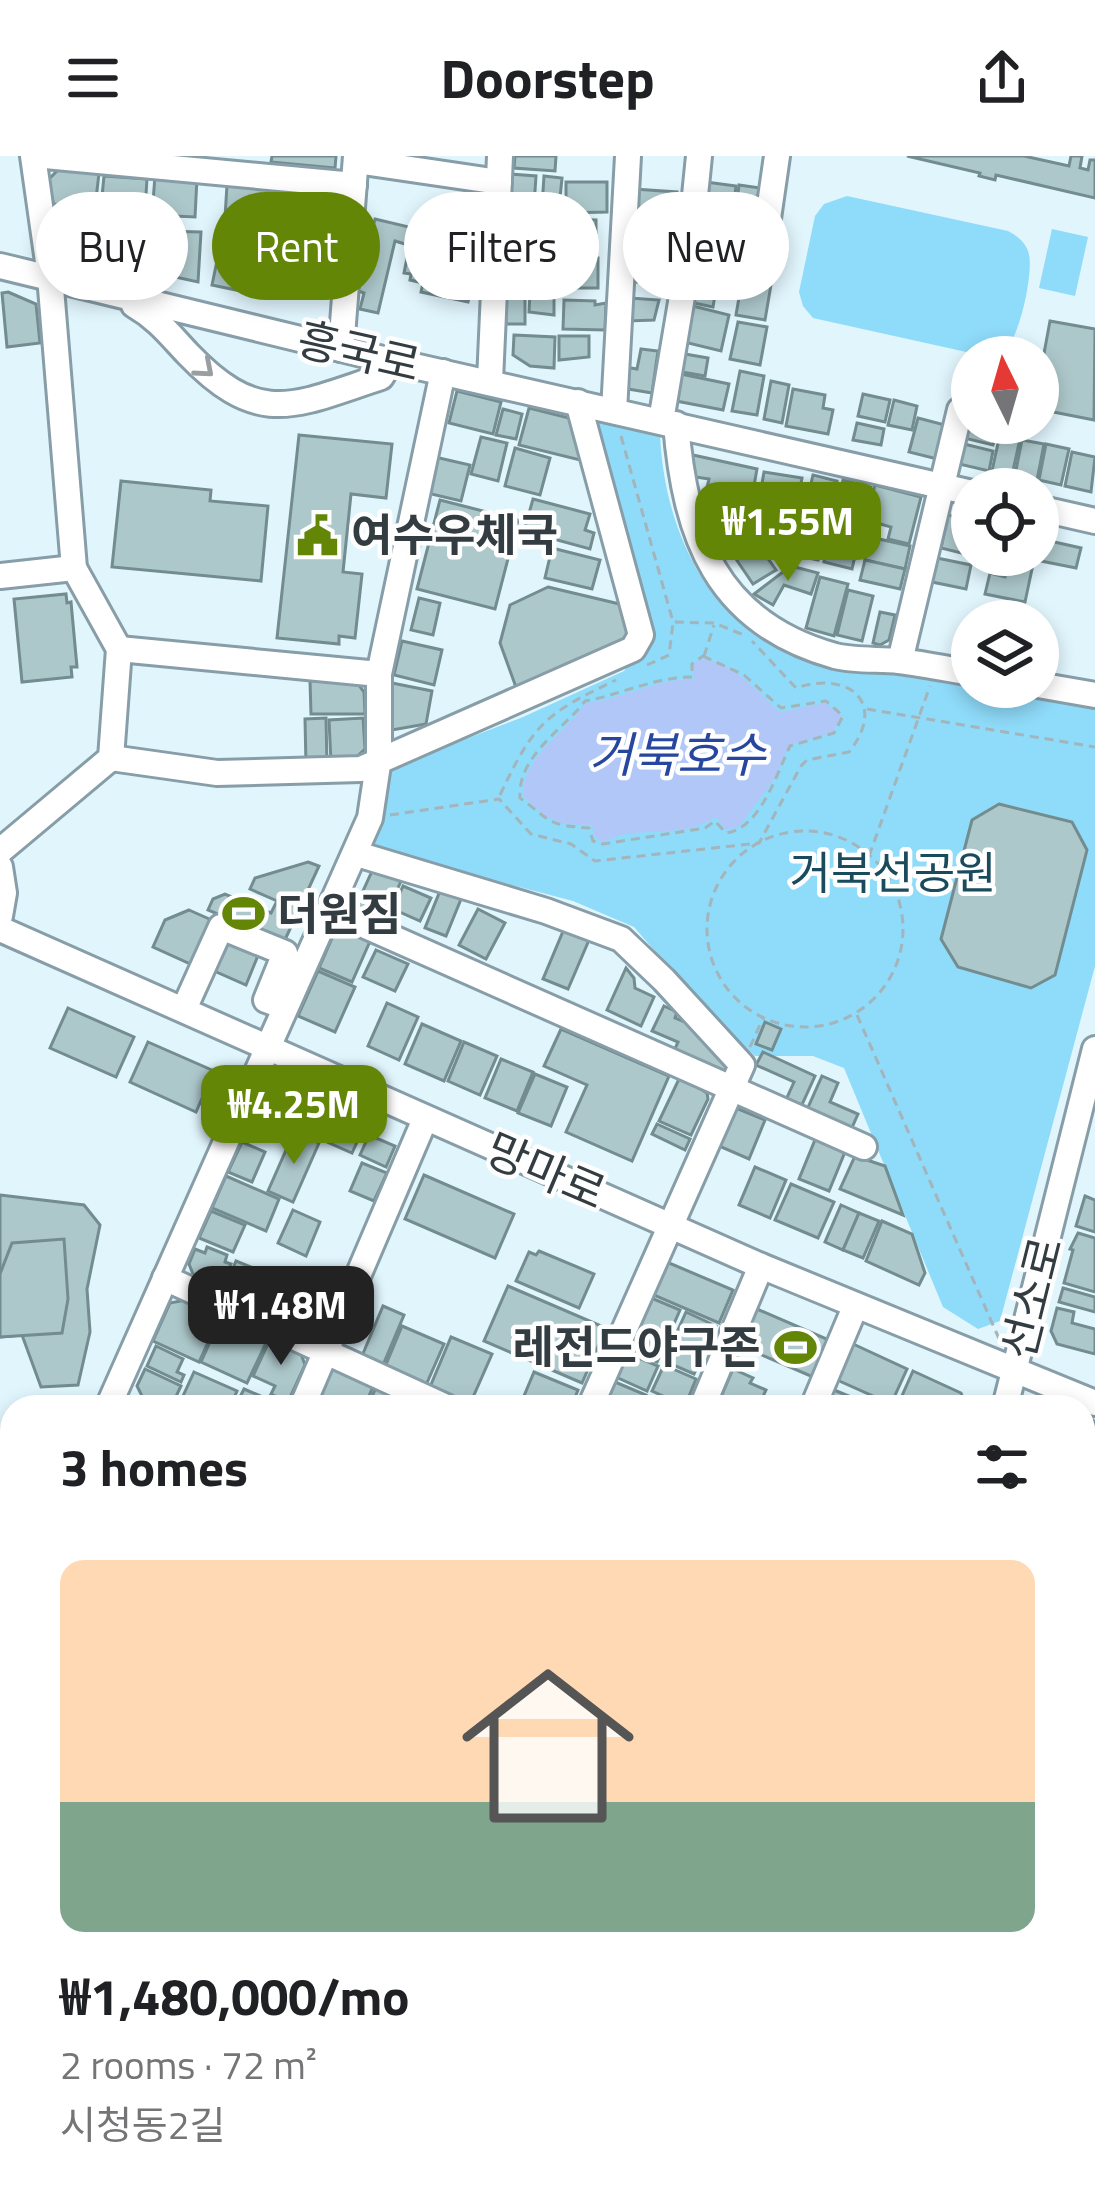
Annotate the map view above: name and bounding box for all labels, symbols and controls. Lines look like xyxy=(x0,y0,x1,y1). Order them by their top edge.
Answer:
text: Doorstep xyxy=(440,37,655,119)
icon: menu xyxy=(60,45,126,111)
icon: share xyxy=(969,45,1035,111)
chip: Buy xyxy=(36,192,188,300)
chip: Rent xyxy=(212,192,380,300)
chip: Filters xyxy=(404,192,599,300)
chip: New xyxy=(623,192,789,300)
street label: 흥국로 xyxy=(291,304,427,398)
north arrow xyxy=(951,336,1059,444)
map controls xyxy=(951,336,1059,708)
one-way arrow xyxy=(191,355,213,376)
button: locate xyxy=(951,468,1059,576)
pin: ₩1.55M xyxy=(690,482,886,584)
text: ₩1.55M xyxy=(722,491,854,550)
place label: 여수우체국 xyxy=(351,500,558,568)
public building icon: 여수우체국 xyxy=(294,512,340,558)
button: layers xyxy=(951,600,1059,708)
water label: 거북호수 xyxy=(589,718,767,791)
park label: 거북선공원 xyxy=(789,838,997,906)
place label: 더원짐 xyxy=(277,879,401,947)
sports icon: 더원짐 xyxy=(220,891,266,937)
pin: ₩4.25M xyxy=(196,1065,392,1167)
text: ₩4.25M xyxy=(228,1074,360,1133)
street label: 망마로 xyxy=(476,1115,617,1226)
street label: 선소로 xyxy=(983,1229,1079,1366)
pin: ₩1.48M xyxy=(183,1266,379,1368)
text: ₩1.48M xyxy=(215,1275,347,1334)
place label: 레전드야구존 xyxy=(513,1312,761,1380)
sports icon: 레전드야구존 xyxy=(772,1324,818,1370)
text: 3 homes xyxy=(60,1428,248,1506)
icon: filters xyxy=(969,1434,1035,1500)
icon: home xyxy=(440,1638,656,1854)
text: ₩1,480,000/mo xyxy=(60,1957,409,2035)
text: 2 rooms · 72 m² xyxy=(60,2035,317,2094)
text: 시청동2길 xyxy=(60,2095,225,2154)

